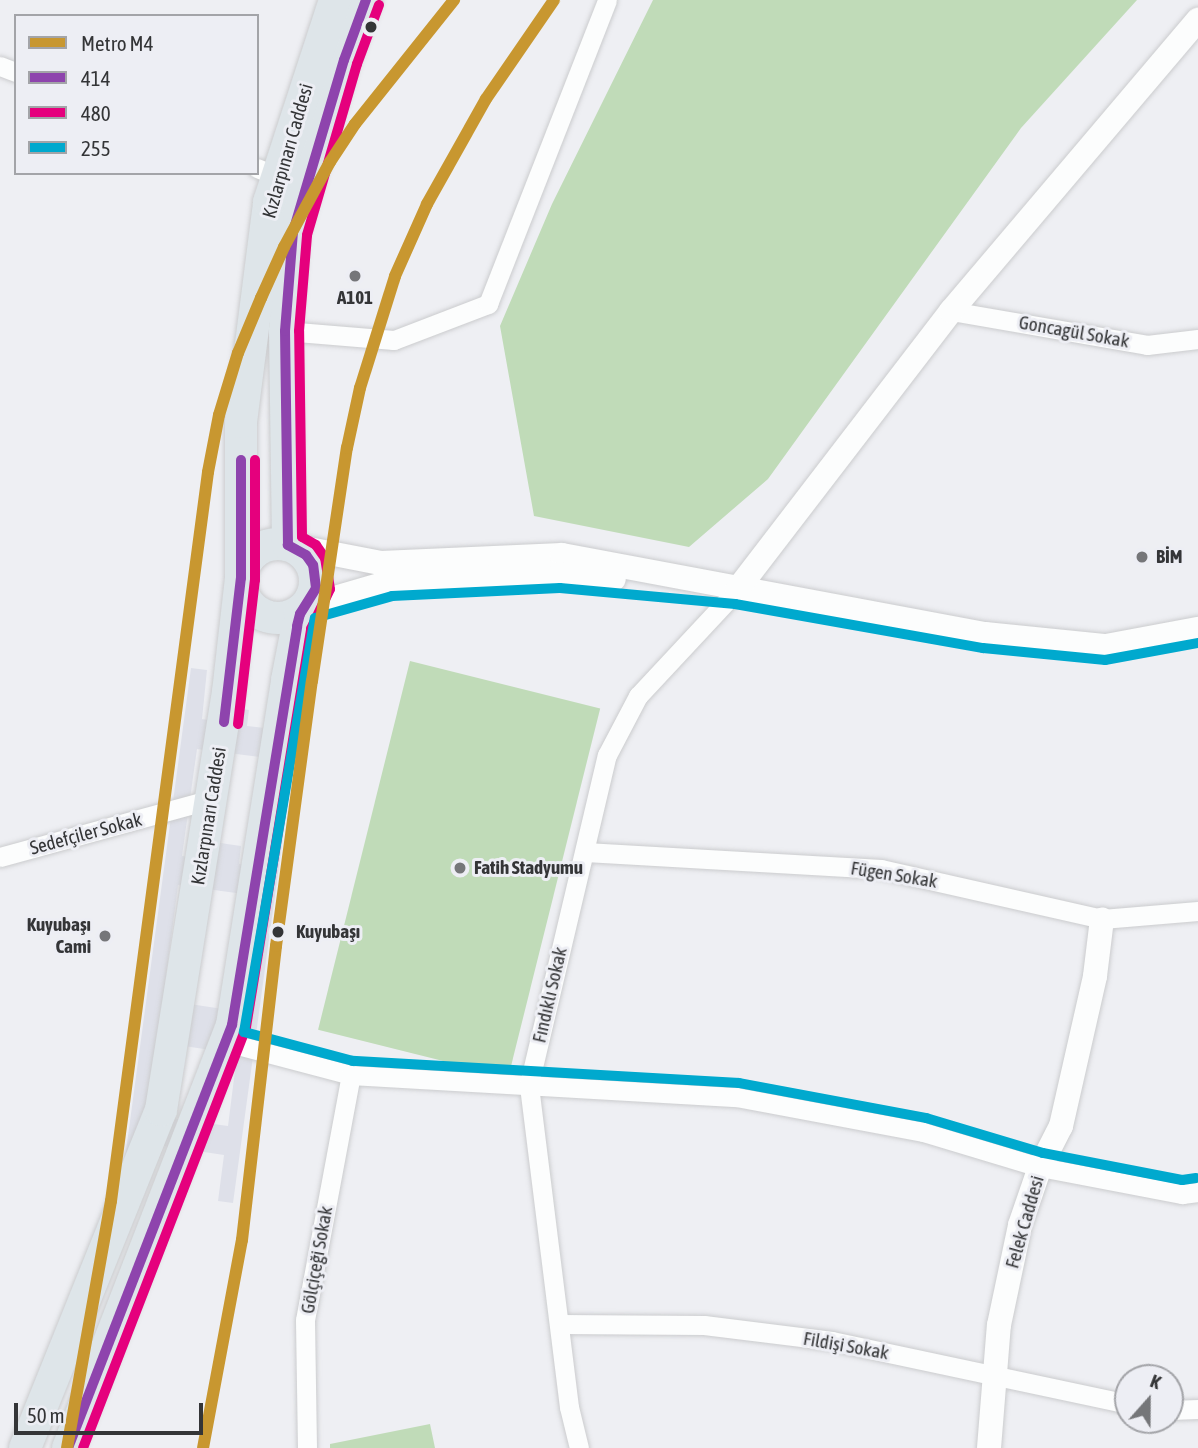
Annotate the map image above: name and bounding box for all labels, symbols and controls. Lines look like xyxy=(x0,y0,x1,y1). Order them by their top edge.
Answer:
legend xyxy=(14,14,259,175)
unlabelled marker xyxy=(364,20,378,34)
text: Metro M4 xyxy=(81,31,154,55)
text: 414 xyxy=(81,66,111,90)
street label: Kızlarpınarı Caddesi xyxy=(258,81,318,221)
text: 480 xyxy=(81,101,111,125)
text: 255 xyxy=(81,136,111,160)
marker: A101 xyxy=(347,268,363,284)
place label: A101 xyxy=(337,287,373,309)
street label: Goncagül Sokak xyxy=(1017,311,1131,353)
place label: BİM xyxy=(1156,546,1183,568)
marker: BİM xyxy=(1134,549,1150,565)
street label: Kızlarpınarı Caddesi xyxy=(187,746,231,886)
street label: Sedefçiler Sokak xyxy=(28,808,144,860)
place label: Fatih Stadyumu xyxy=(474,857,583,879)
street label: Fügen Sokak xyxy=(849,857,939,893)
marker: Fatih Stadyumu xyxy=(452,860,468,876)
place label: Kuyubaşı Cami xyxy=(27,914,91,958)
marker: Kuyubaşı xyxy=(266,920,290,944)
place label: Kuyubaşı xyxy=(296,921,360,943)
marker: Kuyubaşı Cami xyxy=(97,928,113,944)
street label: Fındıklı Sokak xyxy=(528,945,572,1045)
street label: Felek Caddesi xyxy=(1001,1173,1049,1271)
street label: Gölçiçeği Sokak xyxy=(296,1205,338,1315)
street label: Fildişi Sokak xyxy=(801,1327,891,1365)
north arrow xyxy=(1114,1364,1184,1434)
text: K xyxy=(1148,1369,1164,1393)
scale bar xyxy=(18,1388,206,1432)
text: 50 m xyxy=(27,1403,65,1427)

